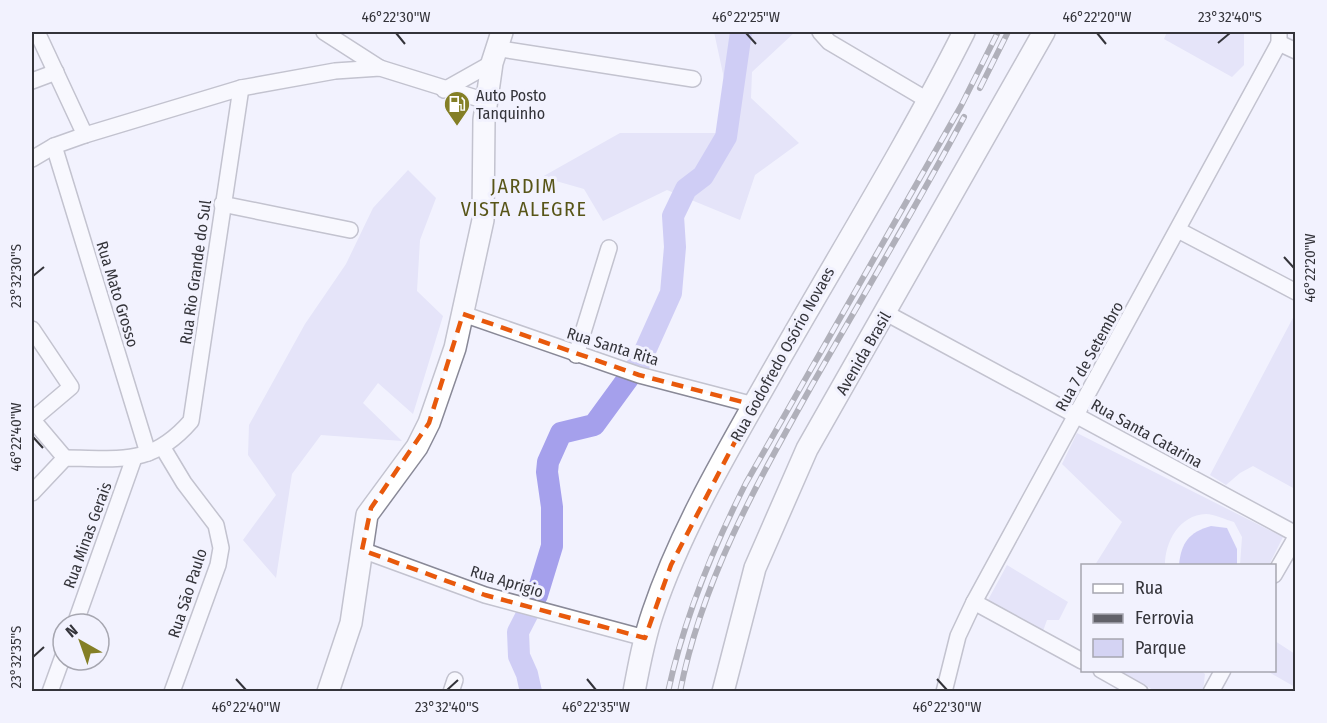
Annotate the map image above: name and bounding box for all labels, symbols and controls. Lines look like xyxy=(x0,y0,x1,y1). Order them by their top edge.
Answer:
text: 46°22'30"W xyxy=(361,8,431,26)
text: 46°22'25"W xyxy=(712,8,780,26)
text: 46°22'20"W xyxy=(1062,8,1132,26)
text: 23°32'40"S xyxy=(1198,8,1262,26)
place label: Auto Posto Tanquinho xyxy=(476,86,547,123)
fuel station icon: Auto Posto Tanquinho xyxy=(442,89,472,127)
district label: JARDIM VISTA ALEGRE xyxy=(461,174,587,221)
street label: Rua Rio Grande do Sul xyxy=(176,199,215,346)
text: 46°22'20"W xyxy=(1301,233,1319,303)
street label: Rua Mato Grosso xyxy=(92,239,143,349)
text: 23°32'30"S xyxy=(7,244,25,308)
street label: Rua Godofredo Osório Novaes xyxy=(726,264,838,445)
street label: Rua 7 de Setembro xyxy=(1051,298,1127,414)
street label: Avenida Brasil xyxy=(832,308,895,398)
street label: Rua Santa Rita xyxy=(564,323,661,370)
street label: Rua Santa Catarina xyxy=(1088,395,1206,472)
text: 46°22'40"W xyxy=(7,402,25,472)
street label: Rua Minas Gerais xyxy=(59,479,116,591)
street label: Rua São Paulo xyxy=(164,546,211,640)
street label: Rua Aprigio xyxy=(468,561,546,602)
legend xyxy=(1081,564,1276,672)
text: Rua xyxy=(1135,577,1163,599)
text: Ferrovia xyxy=(1135,607,1194,629)
north arrow xyxy=(51,612,111,672)
text: N xyxy=(62,621,81,641)
text: 23°32'35"S xyxy=(7,626,25,689)
text: Parque xyxy=(1135,637,1186,659)
text: 46°22'40"W xyxy=(211,698,281,716)
text: 23°32'40"S xyxy=(415,698,479,716)
text: 46°22'35"W xyxy=(562,698,630,716)
text: 46°22'30"W xyxy=(912,698,982,716)

